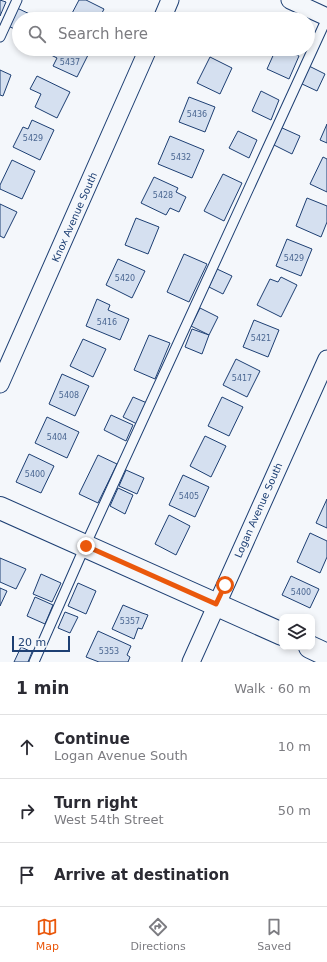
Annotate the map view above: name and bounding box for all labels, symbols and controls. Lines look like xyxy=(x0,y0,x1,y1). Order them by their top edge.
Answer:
search box xyxy=(12,12,315,56)
icon: search xyxy=(26,23,48,45)
text: Search here xyxy=(58,25,148,43)
house number: 5437 xyxy=(60,58,80,67)
house number: 5436 xyxy=(187,110,207,119)
house number: 5429 xyxy=(23,134,43,143)
house number: 5432 xyxy=(171,153,191,162)
street label: Knox Avenue South xyxy=(50,171,99,264)
house number: 5428 xyxy=(153,191,173,200)
house number: 5429 xyxy=(284,254,304,263)
house number: 5420 xyxy=(115,274,135,283)
house number: 5416 xyxy=(97,318,117,327)
house number: 5421 xyxy=(251,334,271,343)
house number: 5417 xyxy=(232,374,252,383)
house number: 5408 xyxy=(59,391,79,400)
house number: 5404 xyxy=(47,433,67,442)
street label: Logan Avenue South xyxy=(233,461,284,559)
house number: 5400 xyxy=(25,470,45,479)
house number: 5405 xyxy=(179,492,199,501)
route end xyxy=(77,537,95,555)
route start xyxy=(216,576,234,594)
house number: 5400 xyxy=(291,588,311,597)
map controls xyxy=(279,614,315,650)
button: layers xyxy=(279,614,315,650)
house number: 5357 xyxy=(120,617,140,626)
scale bar xyxy=(12,634,70,653)
text: 20 m xyxy=(18,636,46,649)
house number: 5353 xyxy=(99,647,119,656)
text: 1 min xyxy=(16,678,69,698)
text: Walk · 60 m xyxy=(234,681,311,696)
text: Continue xyxy=(54,730,130,748)
icon: ahead xyxy=(16,736,38,758)
text: 10 m xyxy=(278,739,311,754)
text: Logan Avenue South xyxy=(54,748,188,763)
text: Turn right xyxy=(54,794,138,812)
icon: right xyxy=(16,800,38,822)
text: 50 m xyxy=(278,803,311,818)
text: West 54th Street xyxy=(54,812,164,827)
icon: arrive xyxy=(16,864,38,886)
text: Arrive at destination xyxy=(54,866,229,884)
tab: Map xyxy=(36,916,59,953)
tab: Directions xyxy=(130,916,186,953)
tab: Saved xyxy=(257,916,291,953)

